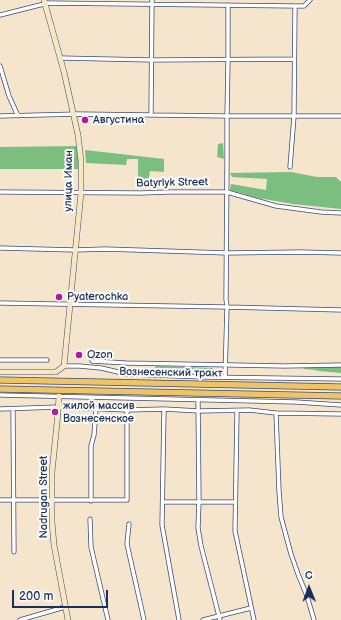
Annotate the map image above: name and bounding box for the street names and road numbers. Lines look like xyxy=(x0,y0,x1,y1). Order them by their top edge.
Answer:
street label: улица Иман xyxy=(62,150,76,212)
street label: Batyrlyk Street xyxy=(136,176,208,190)
street label: Вознесенский тракт xyxy=(119,365,223,381)
street label: Nadrugan Street xyxy=(37,456,51,538)

